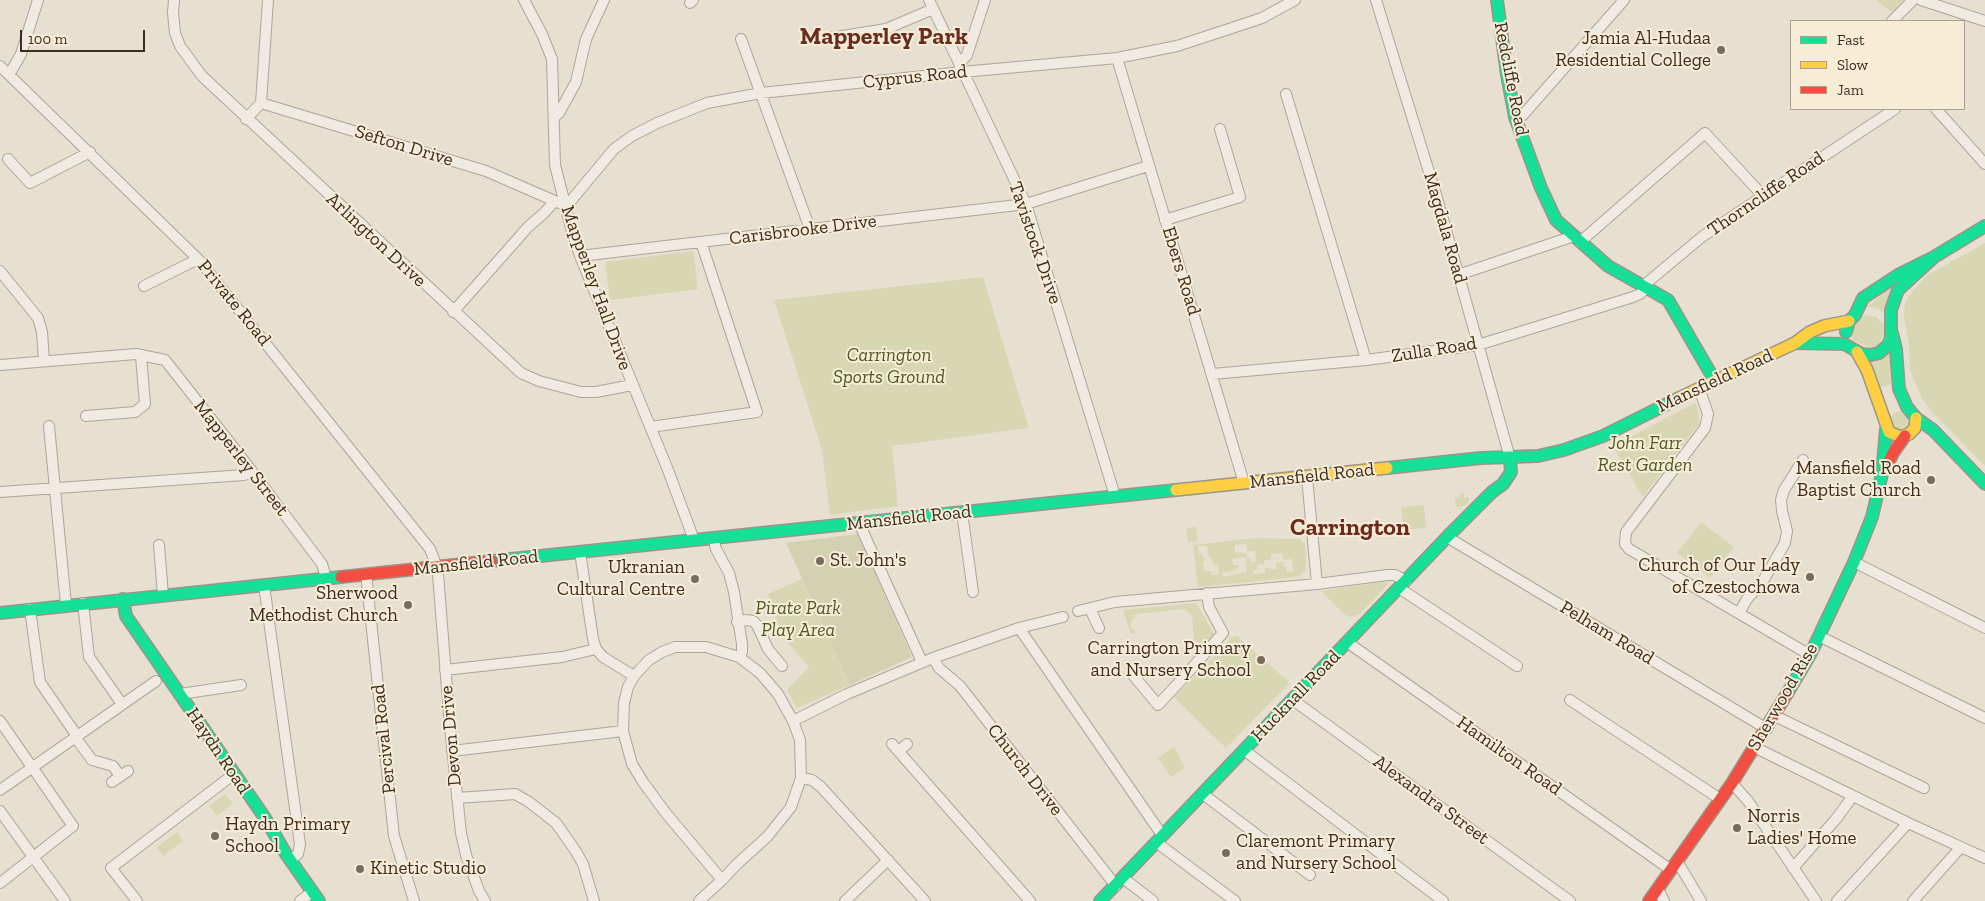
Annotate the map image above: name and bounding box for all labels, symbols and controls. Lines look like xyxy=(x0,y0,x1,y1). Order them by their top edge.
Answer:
scale bar xyxy=(22,20,148,52)
street label: Redcliffe Road xyxy=(1489,20,1533,138)
legend xyxy=(1790,20,1965,110)
district label: Mapperley Park xyxy=(800,23,968,51)
place label: Jamia Al-Hudaa Residential College xyxy=(1555,28,1711,72)
text: 100 m xyxy=(28,30,67,48)
text: Fast xyxy=(1837,31,1865,49)
marker: Jamia Al-Hudaa Residential College xyxy=(1715,44,1727,56)
text: Slow xyxy=(1837,56,1868,74)
street label: Cyprus Road xyxy=(862,60,968,94)
text: Jam xyxy=(1837,81,1864,99)
street label: Sefton Drive xyxy=(352,120,456,172)
street label: Thorncliffe Road xyxy=(1703,147,1829,241)
street label: Magdala Road xyxy=(1418,170,1472,286)
street label: Tavistock Drive xyxy=(1003,179,1067,307)
street label: Arlington Drive xyxy=(321,188,431,292)
street label: Mapperley Hall Drive xyxy=(556,203,636,373)
street label: Carisbrooke Drive xyxy=(728,210,878,250)
street label: Ebers Road xyxy=(1157,224,1205,318)
street label: Private Road xyxy=(192,255,276,351)
street label: Zulla Road xyxy=(1390,332,1478,368)
street label: Mansfield Road xyxy=(1653,344,1777,418)
park label: Carrington Sports Ground xyxy=(833,345,945,389)
street label: Mapperley Street xyxy=(189,395,293,521)
park label: John Farr Rest Garden xyxy=(1598,433,1692,477)
street label: Mansfield Road xyxy=(1248,458,1376,494)
place label: Mansfield Road Baptist Church xyxy=(1796,458,1921,502)
marker: Mansfield Road Baptist Church xyxy=(1925,474,1937,486)
street label: Mansfield Road xyxy=(845,500,973,536)
district label: Carrington xyxy=(1290,514,1410,542)
street label: Mansfield Road xyxy=(412,545,540,581)
place label: St. John's xyxy=(830,550,907,572)
marker: St. John's xyxy=(814,555,826,567)
place label: Church of Our Lady of Czestochowa xyxy=(1638,555,1800,599)
place label: Ukranian Cultural Centre xyxy=(557,557,685,601)
marker: Church of Our Lady of Czestochowa xyxy=(1804,571,1816,583)
marker: Ukranian Cultural Centre xyxy=(689,573,701,585)
place label: Sherwood Methodist Church xyxy=(249,583,398,627)
street label: Pelham Road xyxy=(1556,596,1658,670)
park label: Pirate Park Play Area xyxy=(755,598,841,642)
marker: Sherwood Methodist Church xyxy=(402,599,414,611)
place label: Carrington Primary and Nursery School xyxy=(1088,638,1251,682)
street label: Sherwood Rise xyxy=(1743,639,1823,755)
street label: Hucknall Road xyxy=(1247,645,1345,747)
marker: Carrington Primary and Nursery School xyxy=(1255,654,1267,666)
street label: Percival Road xyxy=(367,683,401,795)
street label: Devon Drive xyxy=(435,685,467,787)
street label: Haydn Road xyxy=(181,704,255,798)
street label: Hamilton Road xyxy=(1452,711,1566,801)
street label: Church Drive xyxy=(982,720,1068,820)
street label: Alexandra Street xyxy=(1369,750,1493,850)
place label: Norris Ladies' Home xyxy=(1747,806,1856,850)
place label: Haydn Primary School xyxy=(225,814,350,858)
marker: Norris Ladies' Home xyxy=(1731,822,1743,834)
marker: Haydn Primary School xyxy=(209,830,221,842)
place label: Claremont Primary and Nursery School xyxy=(1236,831,1396,875)
marker: Claremont Primary and Nursery School xyxy=(1220,847,1232,859)
place label: Kinetic Studio xyxy=(370,858,486,880)
marker: Kinetic Studio xyxy=(354,863,366,875)

